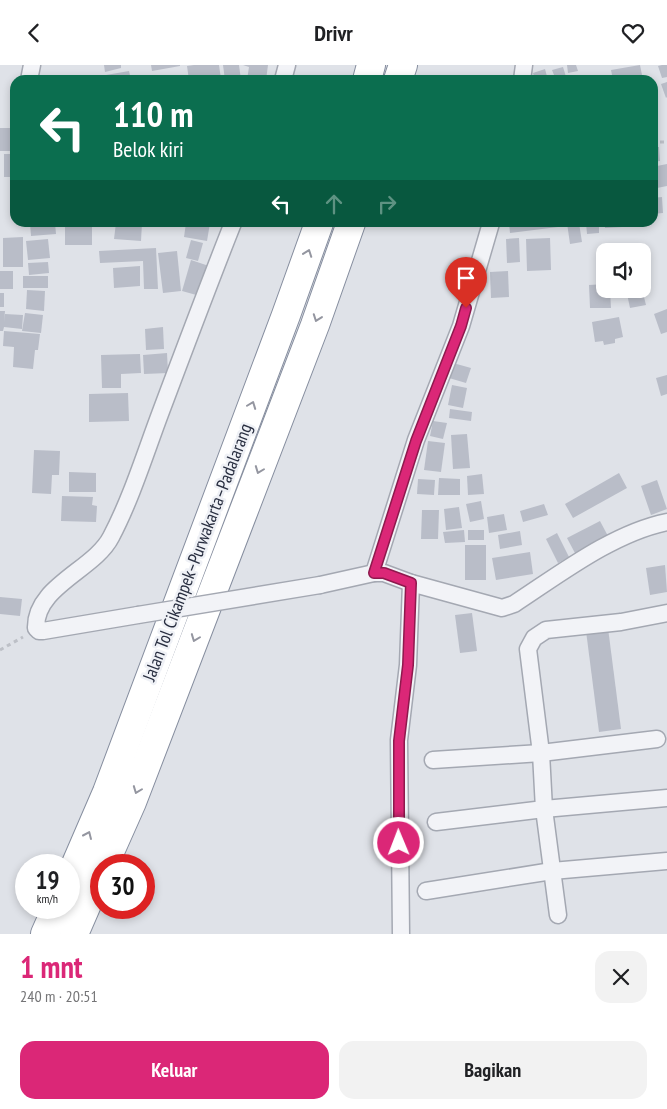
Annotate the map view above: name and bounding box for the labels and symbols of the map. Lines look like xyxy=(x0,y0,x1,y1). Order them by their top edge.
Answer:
one-way arrow xyxy=(302,249,312,258)
pin xyxy=(445,257,487,308)
one-way arrow xyxy=(313,313,323,322)
one-way arrow xyxy=(246,401,256,410)
street label: Jalan Tol Cikampek–Purwakarta–Padalarang xyxy=(137,420,257,685)
one-way arrow xyxy=(255,465,265,474)
one-way arrow xyxy=(191,633,201,642)
one-way arrow xyxy=(133,785,143,793)
position arrow xyxy=(372,816,424,868)
one-way arrow xyxy=(82,831,93,840)
speed limit sign: 30 xyxy=(90,854,155,919)

